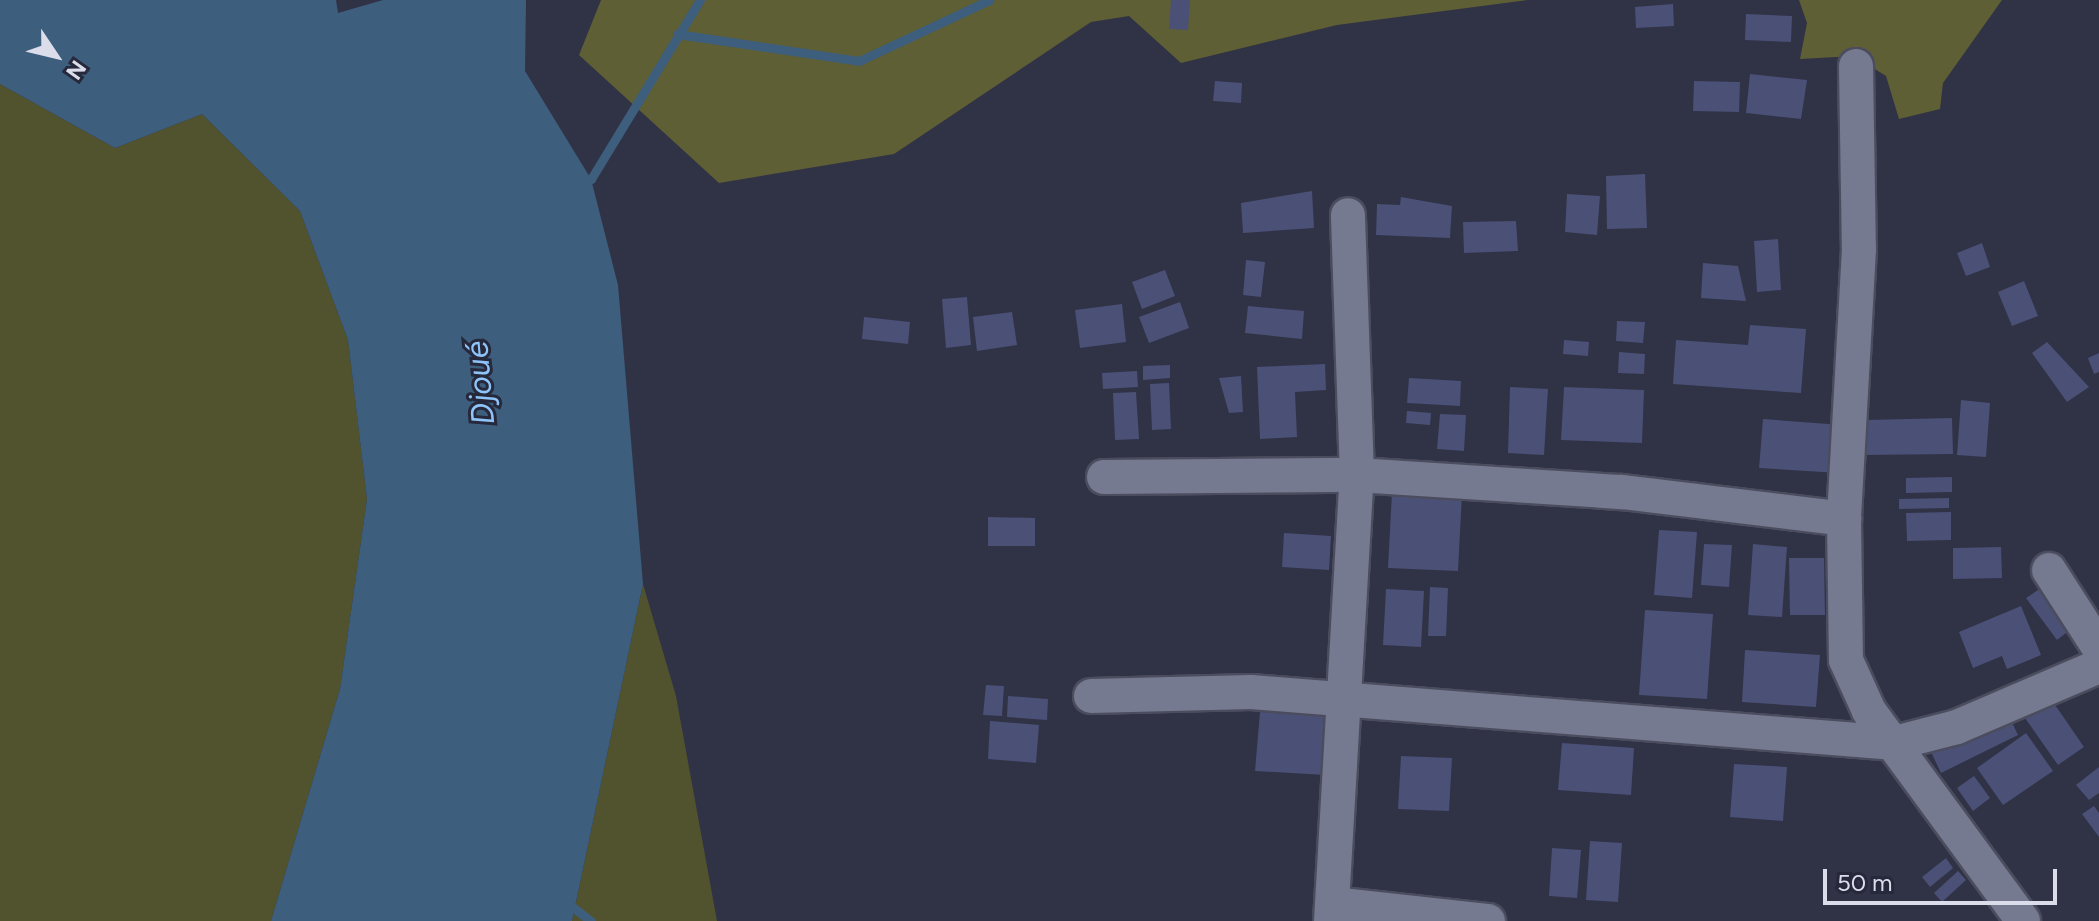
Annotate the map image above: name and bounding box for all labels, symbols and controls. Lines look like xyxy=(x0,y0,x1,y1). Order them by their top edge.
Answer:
north arrow xyxy=(16,16,96,96)
text: N xyxy=(60,55,92,85)
water label: Djoué xyxy=(457,339,503,427)
scale bar xyxy=(1827,853,2061,903)
text: 50 m xyxy=(1837,868,1893,897)

